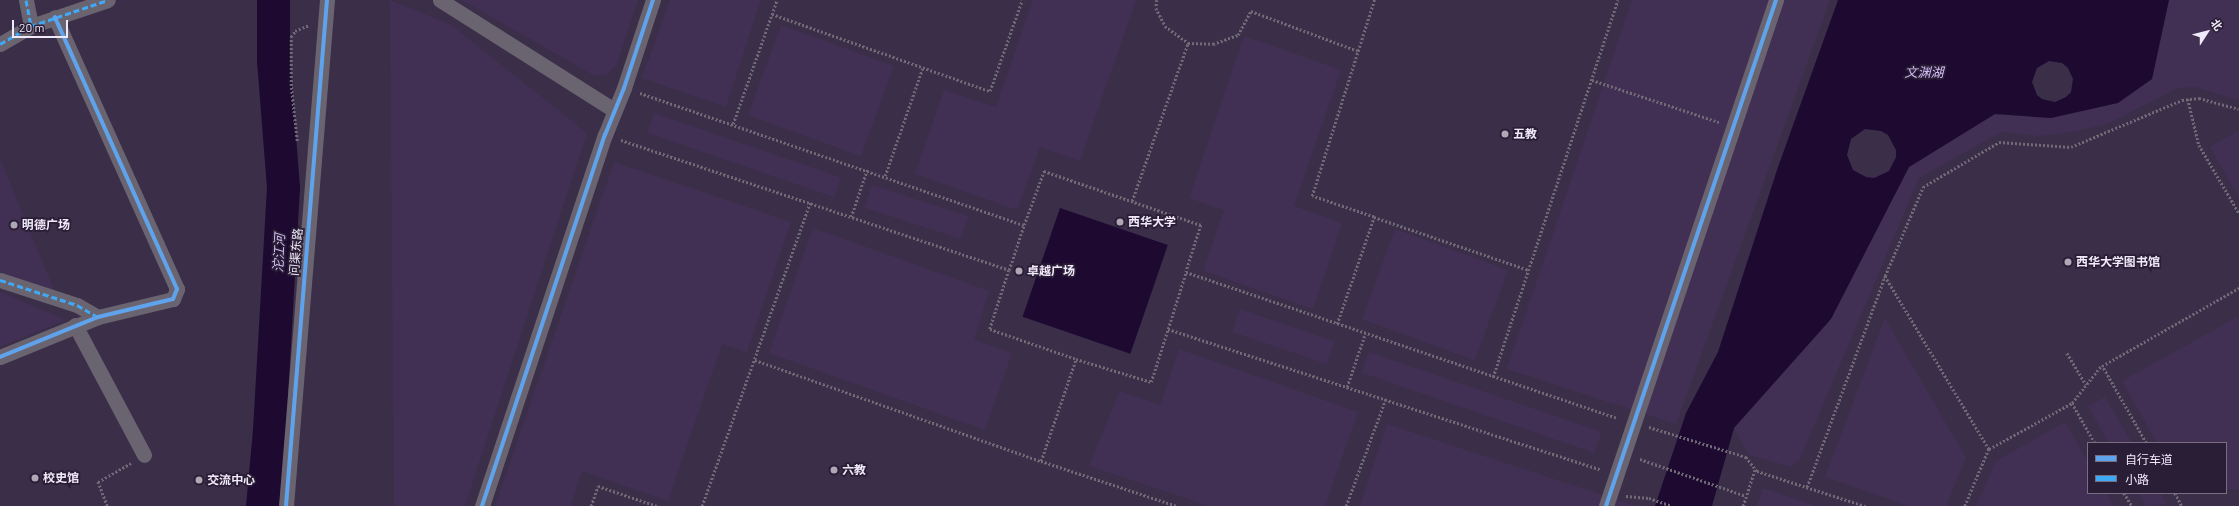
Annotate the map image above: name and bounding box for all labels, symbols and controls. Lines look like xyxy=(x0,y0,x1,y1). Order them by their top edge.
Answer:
scale bar xyxy=(14,12,70,38)
north arrow xyxy=(2187,12,2227,52)
text: 北 xyxy=(2209,16,2226,33)
text: 20 m xyxy=(19,20,45,34)
water label: 文渊湖 xyxy=(1905,64,1943,80)
place label: 五教 xyxy=(1513,127,1537,141)
marker: 五教 xyxy=(1500,129,1510,139)
place label: 西华大学 xyxy=(1128,215,1176,229)
marker: 西华大学 xyxy=(1115,217,1125,227)
place label: 明德广场 xyxy=(22,218,70,232)
marker: 明德广场 xyxy=(9,220,19,230)
street label: 问渠东路 xyxy=(287,227,305,277)
water label: 沱江河 xyxy=(270,233,288,273)
place label: 西华大学图书馆 xyxy=(2076,255,2160,269)
marker: 西华大学图书馆 xyxy=(2063,257,2073,267)
place label: 卓越广场 xyxy=(1027,264,1075,278)
marker: 卓越广场 xyxy=(1014,266,1024,276)
legend xyxy=(2087,442,2227,494)
text: 自行车道 xyxy=(2125,452,2173,466)
place label: 六教 xyxy=(842,463,866,477)
marker: 六教 xyxy=(829,465,839,475)
place label: 校史馆 xyxy=(43,471,79,485)
text: 小路 xyxy=(2125,472,2149,486)
marker: 校史馆 xyxy=(30,473,40,483)
place label: 交流中心 xyxy=(207,473,255,487)
marker: 交流中心 xyxy=(194,475,204,485)

